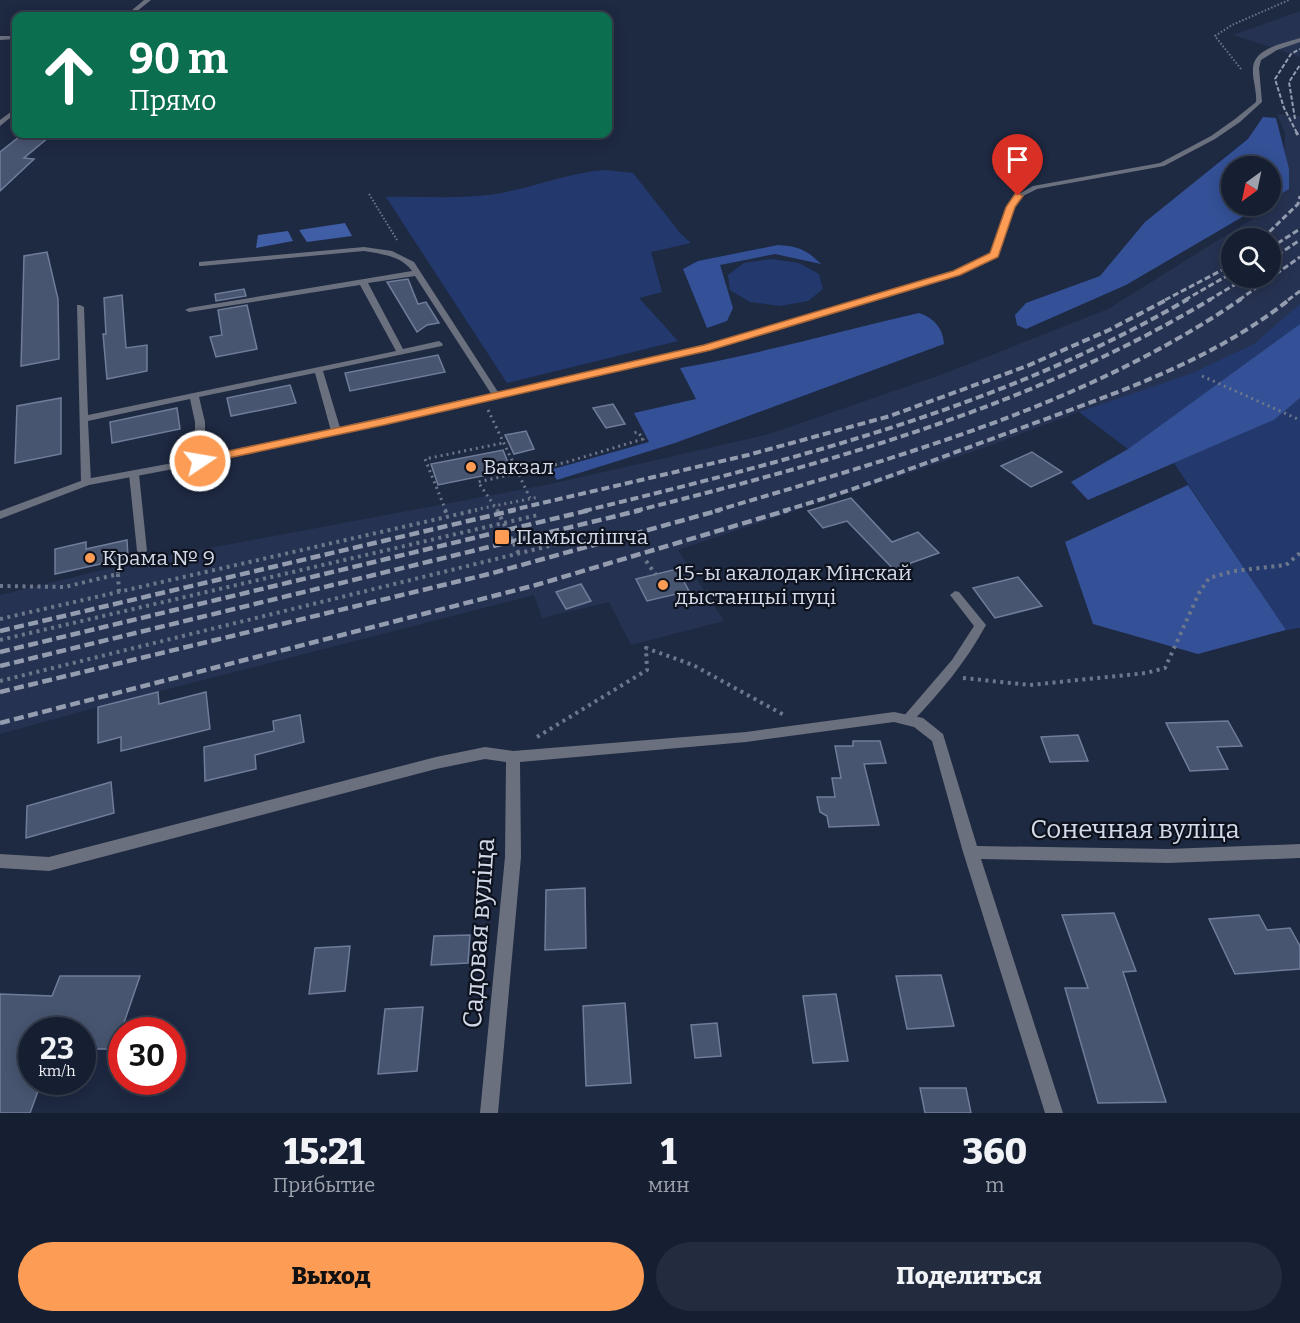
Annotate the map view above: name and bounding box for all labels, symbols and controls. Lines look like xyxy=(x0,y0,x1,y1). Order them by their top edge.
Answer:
text: 90 m xyxy=(129,34,228,84)
icon: ahead xyxy=(30,36,108,114)
text: Прямо xyxy=(129,85,217,117)
pin xyxy=(992,134,1043,196)
icon: arrive xyxy=(1001,143,1034,176)
north arrow xyxy=(1221,156,1281,216)
map controls xyxy=(1221,156,1281,288)
button: search xyxy=(1221,228,1281,288)
position arrow xyxy=(168,429,232,493)
place label: Вакзал xyxy=(483,454,554,480)
marker: Вакзал xyxy=(464,460,478,474)
place label: Памыслішча xyxy=(516,524,649,550)
marker: Памыслішча xyxy=(493,528,511,546)
place label: Крама № 9 xyxy=(102,545,215,571)
marker: Крама № 9 xyxy=(83,551,97,565)
place label: 15-ы акалодак Мінскай дыстанцыі пуці xyxy=(675,560,912,610)
marker: 15-ы акалодак Мінскай дыстанцыі пуці xyxy=(656,578,670,592)
street label: Сонечная вуліца xyxy=(1030,814,1240,845)
street label: Садовая вуліца xyxy=(457,837,501,1029)
speed limit sign: 30 xyxy=(108,1017,186,1095)
text: 23 xyxy=(40,1031,74,1067)
text: km/h xyxy=(38,1062,76,1080)
text: 15:21 xyxy=(283,1130,365,1174)
text: 1 xyxy=(661,1130,677,1174)
text: 360 xyxy=(962,1130,1027,1174)
text: Прибытие xyxy=(273,1173,375,1197)
text: мин xyxy=(648,1173,690,1197)
text: m xyxy=(985,1173,1004,1197)
button: Выход xyxy=(18,1242,644,1311)
button: Поделиться xyxy=(656,1242,1282,1311)

